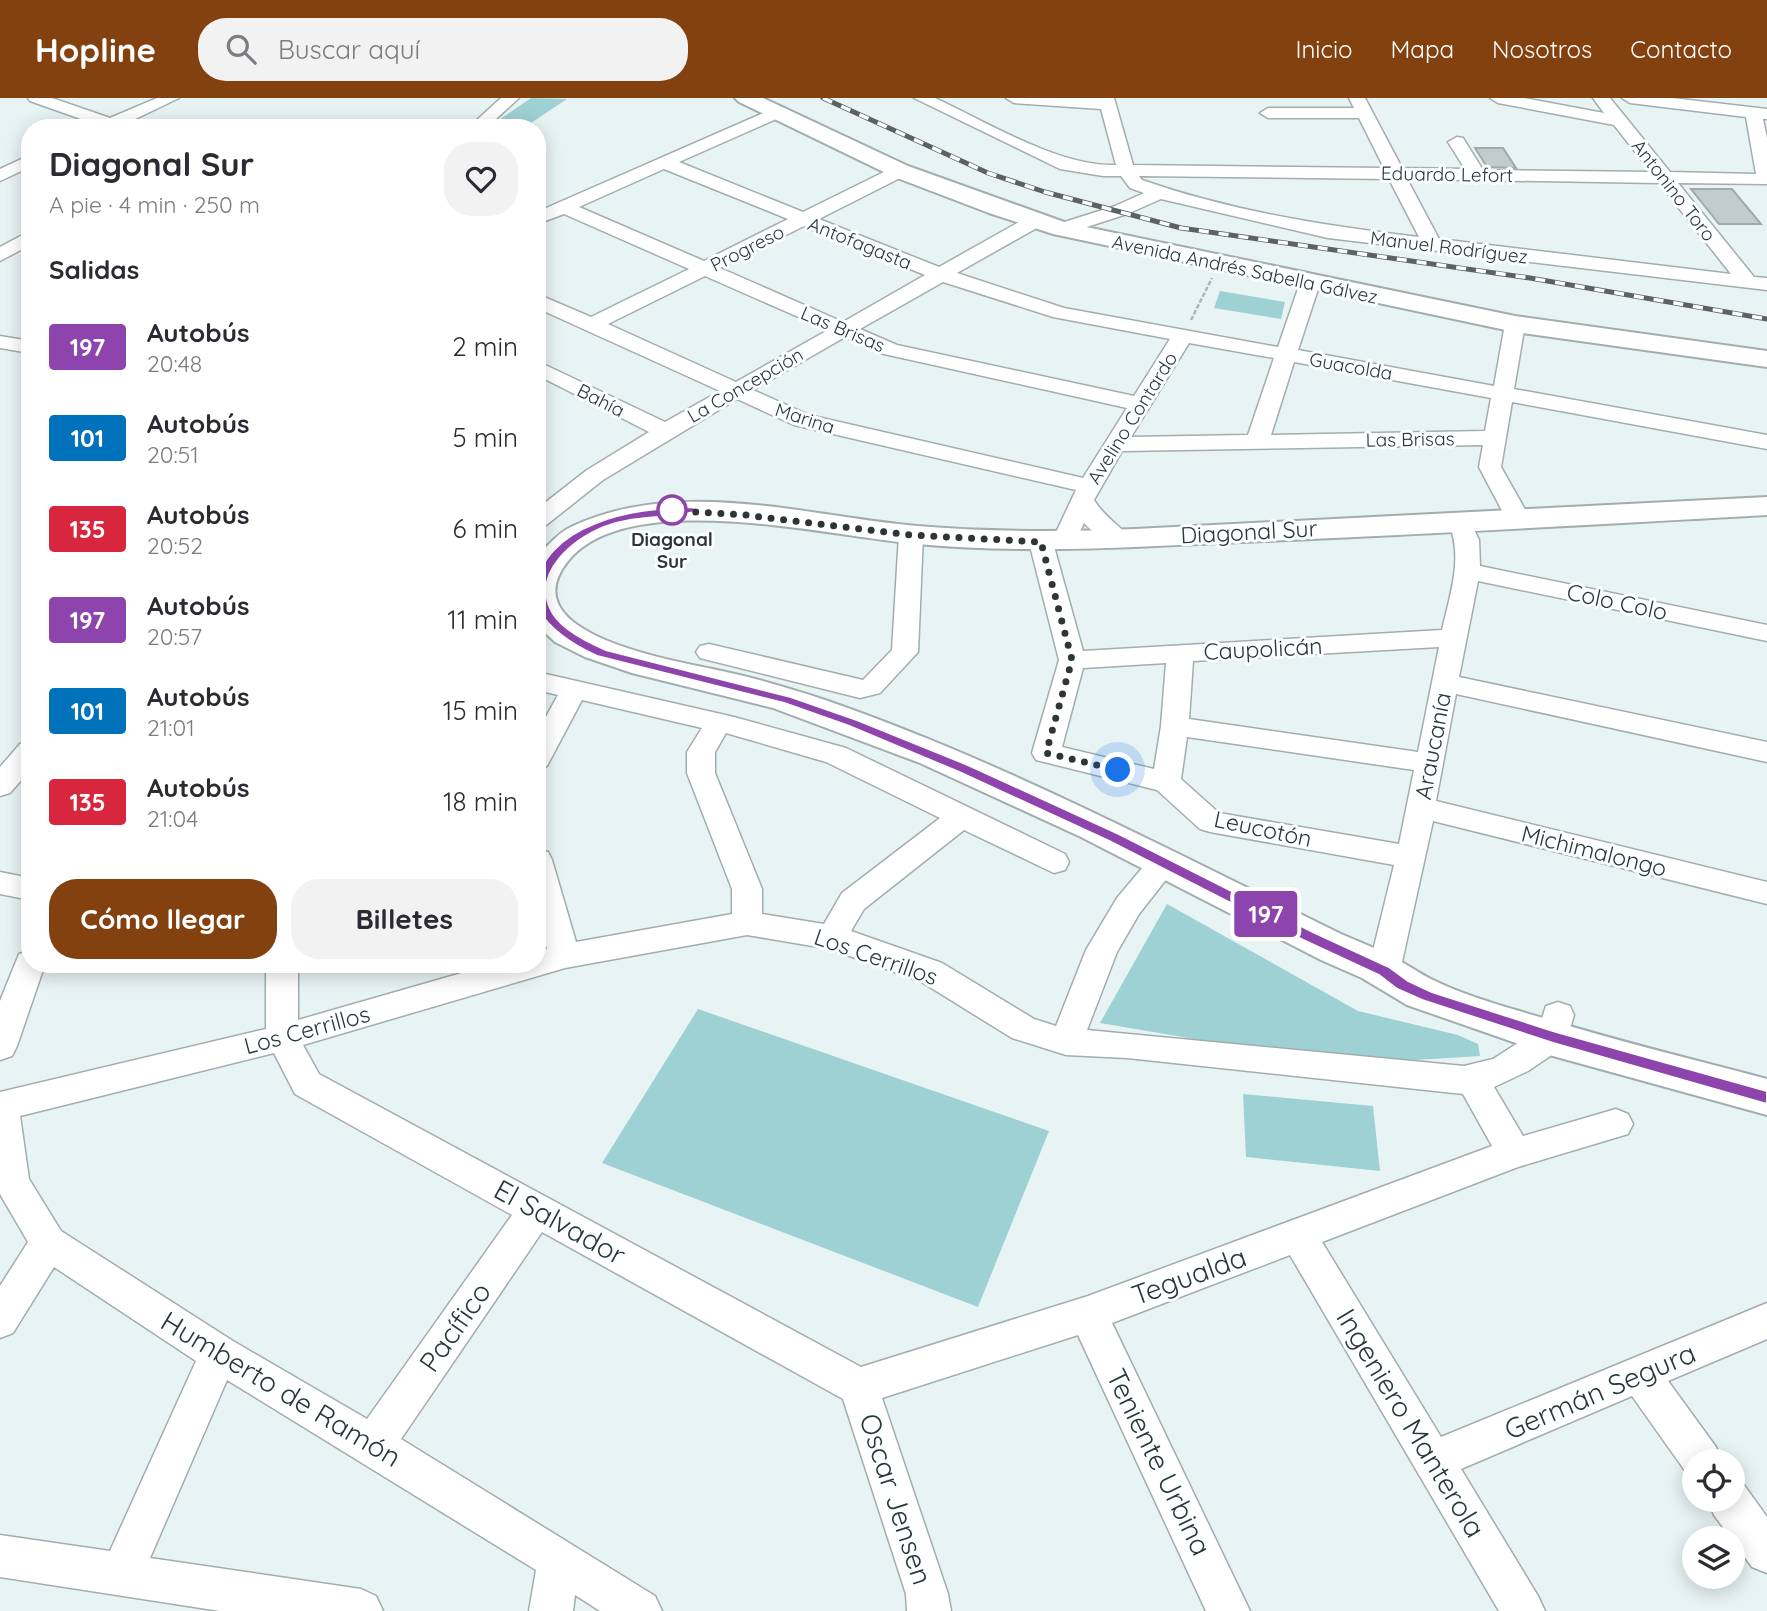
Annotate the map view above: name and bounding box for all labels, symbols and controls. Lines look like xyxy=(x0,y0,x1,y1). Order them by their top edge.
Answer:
search box xyxy=(198,18,688,81)
text: Hopline xyxy=(35,29,156,70)
icon: search xyxy=(222,30,260,68)
text: Buscar aquí xyxy=(278,33,420,66)
text: Inicio xyxy=(1295,34,1353,64)
text: Mapa xyxy=(1391,34,1454,64)
text: Nosotros xyxy=(1492,34,1592,64)
text: Contacto xyxy=(1630,34,1732,64)
street label: Antonino Toro xyxy=(1627,134,1721,246)
button: heart xyxy=(444,142,518,216)
text: Diagonal Sur xyxy=(49,143,254,184)
street label: Eduardo Lefort xyxy=(1381,161,1513,187)
text: A pie · 4 min · 250 m xyxy=(49,190,260,219)
street label: Antofagasta xyxy=(805,211,915,275)
street label: Progreso xyxy=(706,219,788,277)
street label: Manuel Rodríguez xyxy=(1369,225,1529,269)
street label: Avenida Andrés Sabella Gálvez xyxy=(1110,229,1380,309)
text: Salidas xyxy=(49,253,139,286)
street label: Las Brisas xyxy=(797,301,889,357)
text: Autobús xyxy=(147,316,249,349)
text: 2 min xyxy=(452,330,518,363)
text: 197 xyxy=(70,332,105,362)
street label: La Concepción xyxy=(683,342,807,428)
street label: Guacolda xyxy=(1308,347,1394,385)
street label: Avelino Contardo xyxy=(1082,348,1182,488)
text: 20:48 xyxy=(147,349,202,378)
street label: Bahía xyxy=(573,378,629,422)
street label: Marina xyxy=(772,397,838,439)
text: Autobús xyxy=(147,407,249,440)
text: 5 min xyxy=(452,421,518,454)
text: 101 xyxy=(71,423,104,453)
street label: Las Brisas xyxy=(1365,426,1455,452)
text: 20:51 xyxy=(147,440,199,469)
marker: Diagonal Sur xyxy=(657,495,687,525)
text: Autobús xyxy=(147,498,249,531)
text: 6 min xyxy=(453,512,518,545)
street label: Diagonal Sur xyxy=(1180,513,1318,550)
text: 135 xyxy=(69,514,106,544)
place label: Diagonal Sur xyxy=(631,527,713,573)
text: 20:52 xyxy=(147,531,203,560)
street label: Colo Colo xyxy=(1564,577,1670,626)
text: Autobús xyxy=(147,589,249,622)
text: 11 min xyxy=(447,603,518,636)
text: 197 xyxy=(70,605,105,635)
text: 20:57 xyxy=(147,622,202,651)
street label: Caupolicán xyxy=(1203,631,1323,666)
text: Autobús xyxy=(147,680,249,713)
street label: Araucanía xyxy=(1408,690,1457,802)
text: 15 min xyxy=(443,694,518,727)
text: 101 xyxy=(71,696,104,726)
text: 21:01 xyxy=(147,713,195,742)
your location xyxy=(1100,752,1135,787)
text: Autobús xyxy=(147,771,249,804)
text: 18 min xyxy=(443,785,518,818)
text: 135 xyxy=(69,787,106,817)
text: 21:04 xyxy=(147,804,198,833)
street label: Leucotón xyxy=(1212,804,1315,853)
street label: Michimalongo xyxy=(1518,818,1670,883)
button: Cómo llegar xyxy=(49,879,277,959)
button: Billetes xyxy=(291,879,518,959)
line badge: 197 xyxy=(1226,891,1306,937)
text: 197 xyxy=(1248,899,1284,929)
street label: Los Cerrillos xyxy=(811,922,942,991)
street label: Los Cerrillos xyxy=(241,999,373,1060)
street label: El Salvador xyxy=(488,1171,632,1272)
street label: Tegualda xyxy=(1127,1239,1251,1312)
street label: Pacífico xyxy=(411,1275,498,1378)
street label: Ingeniero Manterola xyxy=(1329,1302,1494,1543)
street label: Humberto de Ramón xyxy=(155,1303,408,1474)
street label: Germán Segura xyxy=(1499,1334,1701,1447)
street label: Teniente Urbina xyxy=(1099,1363,1220,1561)
street label: Oscar Jensen xyxy=(852,1409,941,1589)
map controls xyxy=(1682,1449,1745,1589)
button: locate xyxy=(1682,1449,1745,1512)
button: layers xyxy=(1682,1526,1745,1589)

